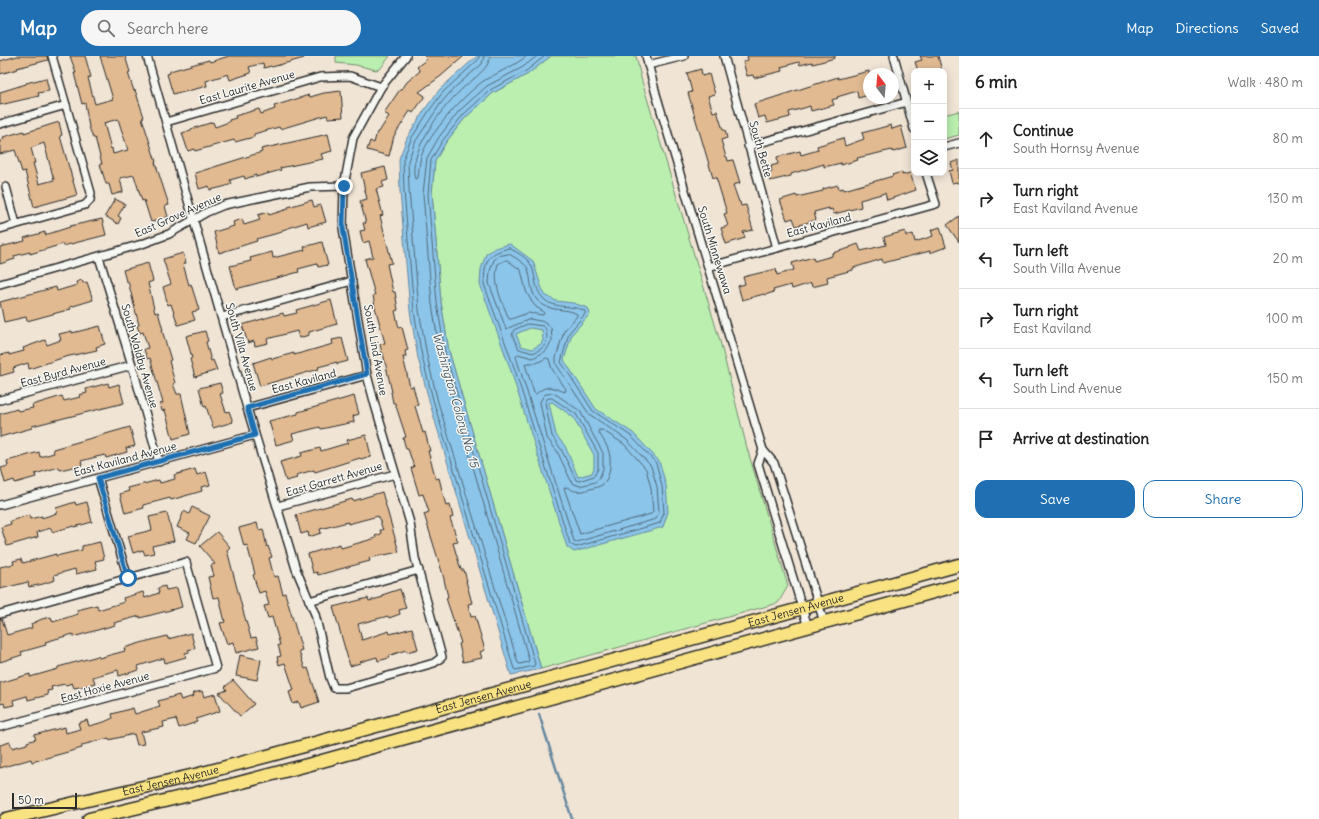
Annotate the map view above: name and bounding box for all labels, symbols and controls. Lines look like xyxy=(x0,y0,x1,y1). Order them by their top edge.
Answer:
search box xyxy=(81,10,361,46)
text: Map xyxy=(20,16,57,40)
icon: search xyxy=(95,17,117,39)
text: Search here xyxy=(127,19,208,38)
text: Map xyxy=(1126,19,1153,37)
text: Directions xyxy=(1175,19,1239,37)
text: Saved xyxy=(1261,19,1299,37)
street label: East Laurite Avenue xyxy=(198,67,296,107)
north arrow xyxy=(863,68,899,104)
map controls xyxy=(911,68,947,176)
button: + xyxy=(911,68,947,104)
text: 6 min xyxy=(975,71,1017,93)
text: Walk · 480 m xyxy=(1228,74,1303,91)
button: − xyxy=(911,104,947,140)
street label: South Bette xyxy=(746,119,776,179)
text: Continue xyxy=(1013,121,1074,140)
icon: ahead xyxy=(975,128,997,150)
text: 80 m xyxy=(1272,130,1303,147)
button: layers xyxy=(911,140,947,176)
text: South Hornsy Avenue xyxy=(1013,140,1140,157)
route end xyxy=(335,177,353,195)
text: Turn right xyxy=(1013,181,1078,200)
icon: right xyxy=(975,188,997,210)
street label: East Grove Avenue xyxy=(133,190,223,240)
text: 130 m xyxy=(1267,190,1303,207)
text: East Kaviland Avenue xyxy=(1013,200,1138,217)
street label: South Minnewawa xyxy=(695,204,735,296)
street label: East Kaviland xyxy=(785,210,853,240)
text: Turn left xyxy=(1013,241,1068,260)
icon: left xyxy=(975,248,997,270)
text: 20 m xyxy=(1273,250,1303,267)
text: South Villa Avenue xyxy=(1013,260,1121,277)
street label: South Villa Avenue xyxy=(223,301,261,393)
text: Turn right xyxy=(1013,301,1078,320)
street label: South Waldby Avenue xyxy=(118,302,162,410)
street label: South Lind Avenue xyxy=(361,303,391,397)
icon: right xyxy=(975,308,997,330)
text: 100 m xyxy=(1266,310,1303,327)
text: East Kaviland xyxy=(1013,320,1091,337)
water label: Washington Colony No. 15 xyxy=(430,331,483,470)
street label: East Byrd Avenue xyxy=(19,354,107,390)
text: Turn left xyxy=(1013,361,1068,380)
street label: East Kaviland xyxy=(270,366,338,396)
icon: left xyxy=(975,368,997,390)
text: 150 m xyxy=(1267,370,1303,387)
text: South Lind Avenue xyxy=(1013,380,1122,397)
icon: arrive xyxy=(975,428,997,450)
text: Arrive at destination xyxy=(1013,429,1149,448)
street label: East Kaviland Avenue xyxy=(72,439,178,479)
street label: East Garrett Avenue xyxy=(284,459,384,499)
button: Save xyxy=(975,480,1135,518)
button: Share xyxy=(1143,480,1303,518)
route start xyxy=(119,569,137,587)
street label: East Jensen Avenue xyxy=(746,590,845,630)
street label: East Hoxie Avenue xyxy=(59,668,151,706)
street label: East Jensen Avenue xyxy=(434,676,533,716)
street label: East Jensen Avenue xyxy=(121,762,220,799)
scale bar xyxy=(12,791,77,810)
text: 50 m xyxy=(18,793,44,807)

